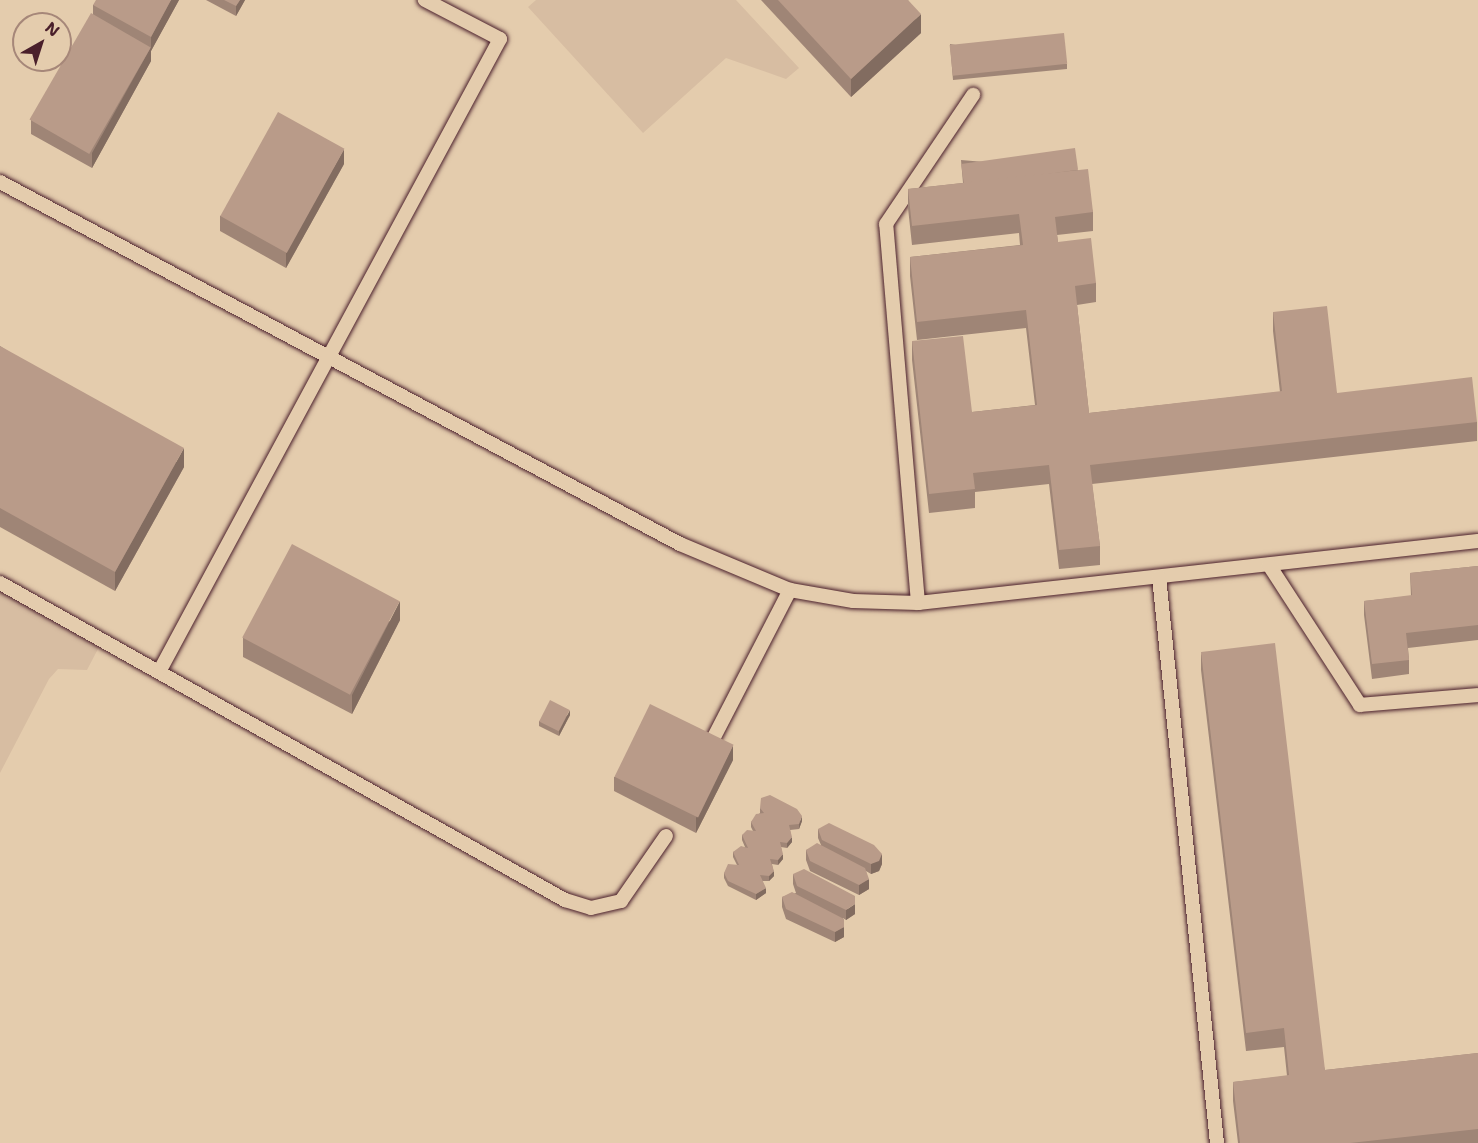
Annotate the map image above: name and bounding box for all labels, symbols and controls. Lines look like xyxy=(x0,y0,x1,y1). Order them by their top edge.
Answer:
north arrow xyxy=(12,12,72,72)
text: N xyxy=(41,17,64,41)

